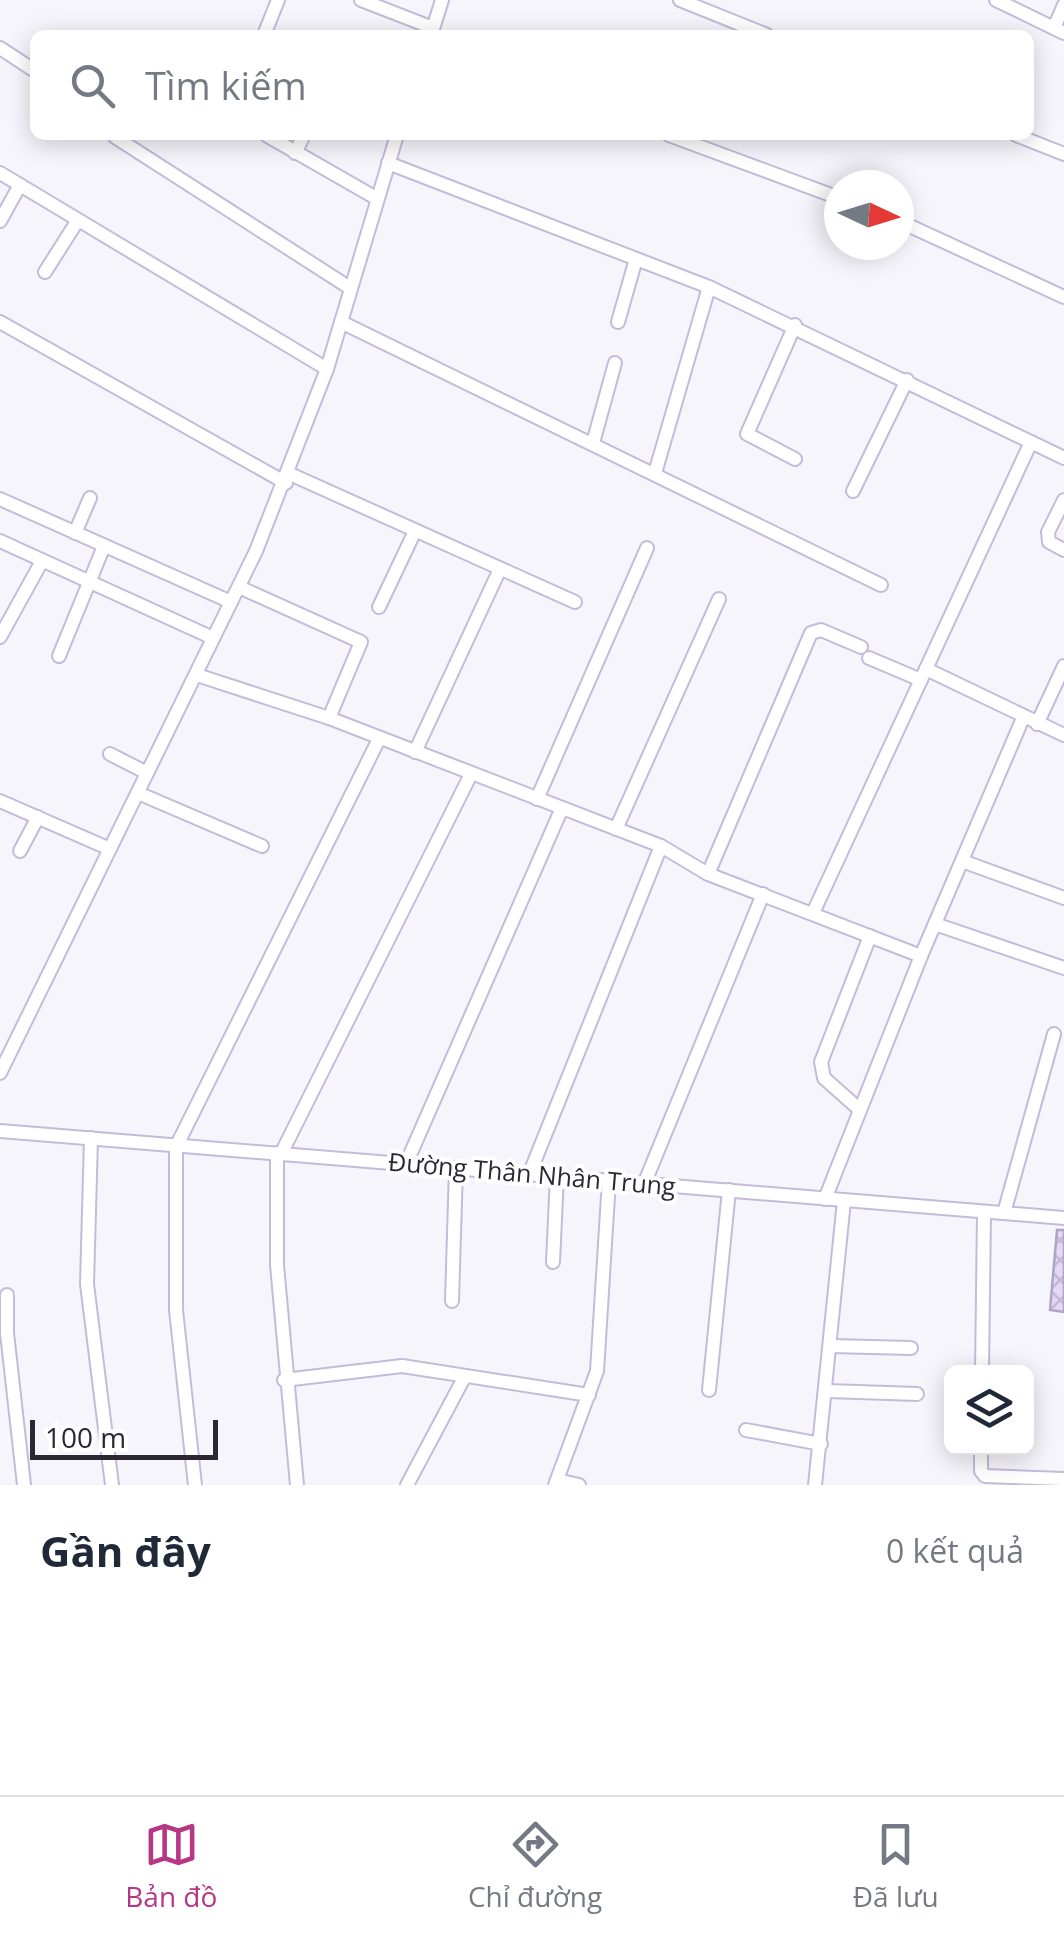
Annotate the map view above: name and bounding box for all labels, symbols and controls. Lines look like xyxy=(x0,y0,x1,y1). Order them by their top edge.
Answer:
search box xyxy=(30,30,1034,140)
icon: search xyxy=(65,58,120,113)
text: Tìm kiếm xyxy=(145,59,307,111)
north arrow xyxy=(824,170,914,260)
street label: Đường Thân Nhân Trung xyxy=(387,1144,678,1203)
map controls xyxy=(944,1365,1034,1455)
button: layers xyxy=(944,1365,1034,1455)
scale bar xyxy=(30,1415,218,1460)
text: 100 m xyxy=(45,1418,126,1456)
text: Gần đây xyxy=(40,1522,211,1579)
text: 0 kết quả xyxy=(886,1529,1024,1572)
tab: Bản đồ xyxy=(125,1817,217,1915)
tab: Chỉ đường xyxy=(468,1817,602,1915)
tab: Đã lưu xyxy=(853,1817,939,1915)

